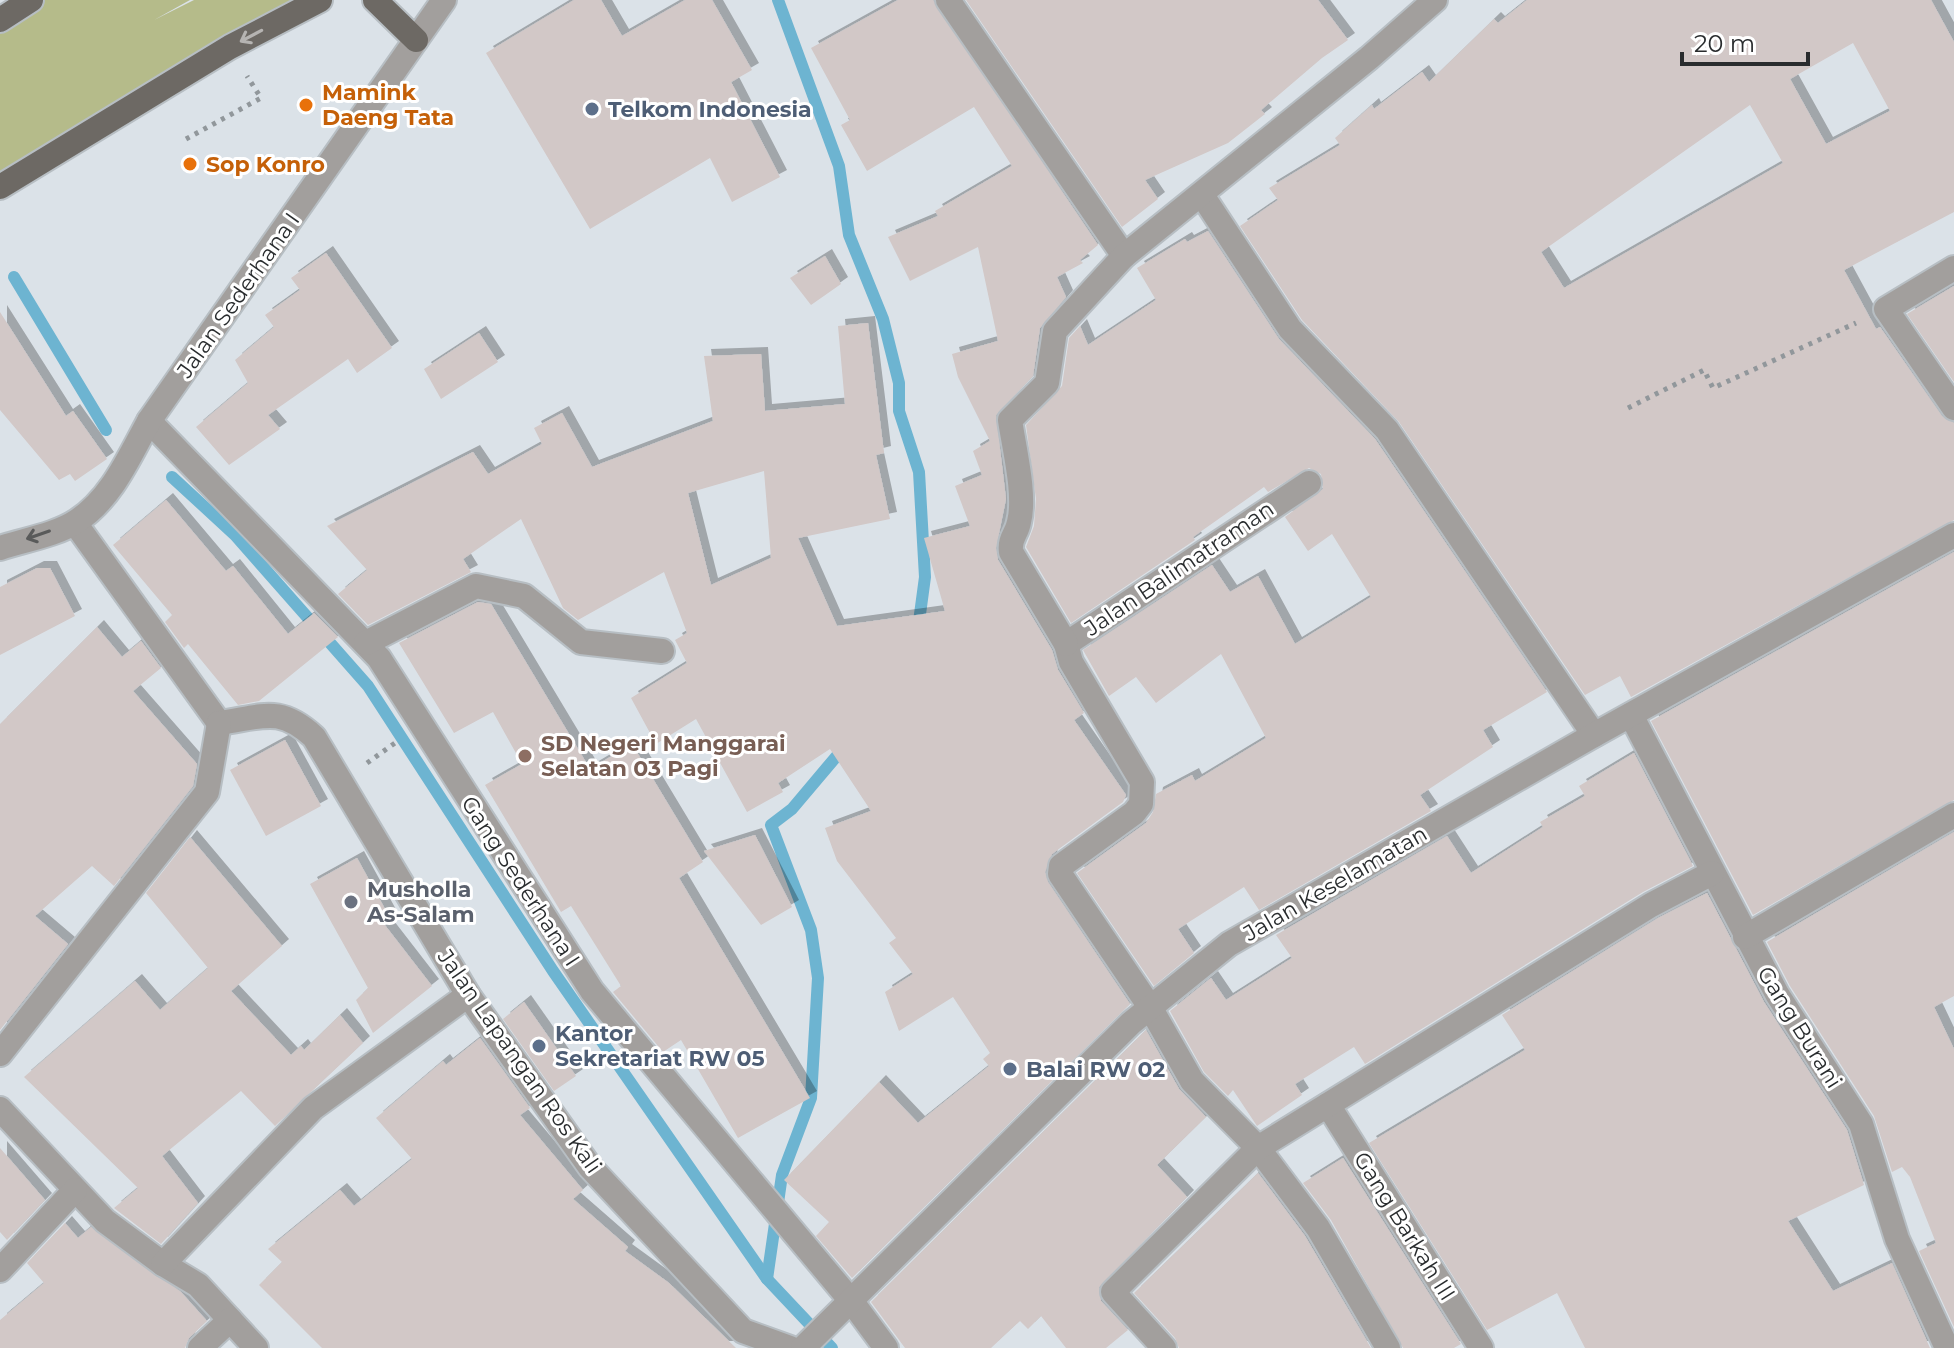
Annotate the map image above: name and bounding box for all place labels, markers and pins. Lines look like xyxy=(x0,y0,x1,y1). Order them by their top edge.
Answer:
place label: Mamink Daeng Tata xyxy=(322,79,454,131)
marker: Mamink Daeng Tata xyxy=(297,96,315,114)
place label: Telkom Indonesia xyxy=(608,96,812,123)
marker: Telkom Indonesia xyxy=(583,100,601,118)
place label: Sop Konro xyxy=(206,151,325,178)
marker: Sop Konro xyxy=(181,155,199,173)
place label: SD Negeri Manggarai Selatan 03 Pagi xyxy=(541,730,786,782)
marker: SD Negeri Manggarai Selatan 03 Pagi xyxy=(516,747,534,765)
place label: Musholla As-Salam xyxy=(366,876,475,928)
marker: Musholla As-Salam xyxy=(342,893,360,911)
place label: Kantor Sekretariat RW 05 xyxy=(555,1020,765,1072)
marker: Kantor Sekretariat RW 05 xyxy=(530,1037,548,1055)
place label: Balai RW 02 xyxy=(1026,1056,1165,1083)
marker: Balai RW 02 xyxy=(1001,1060,1019,1078)

